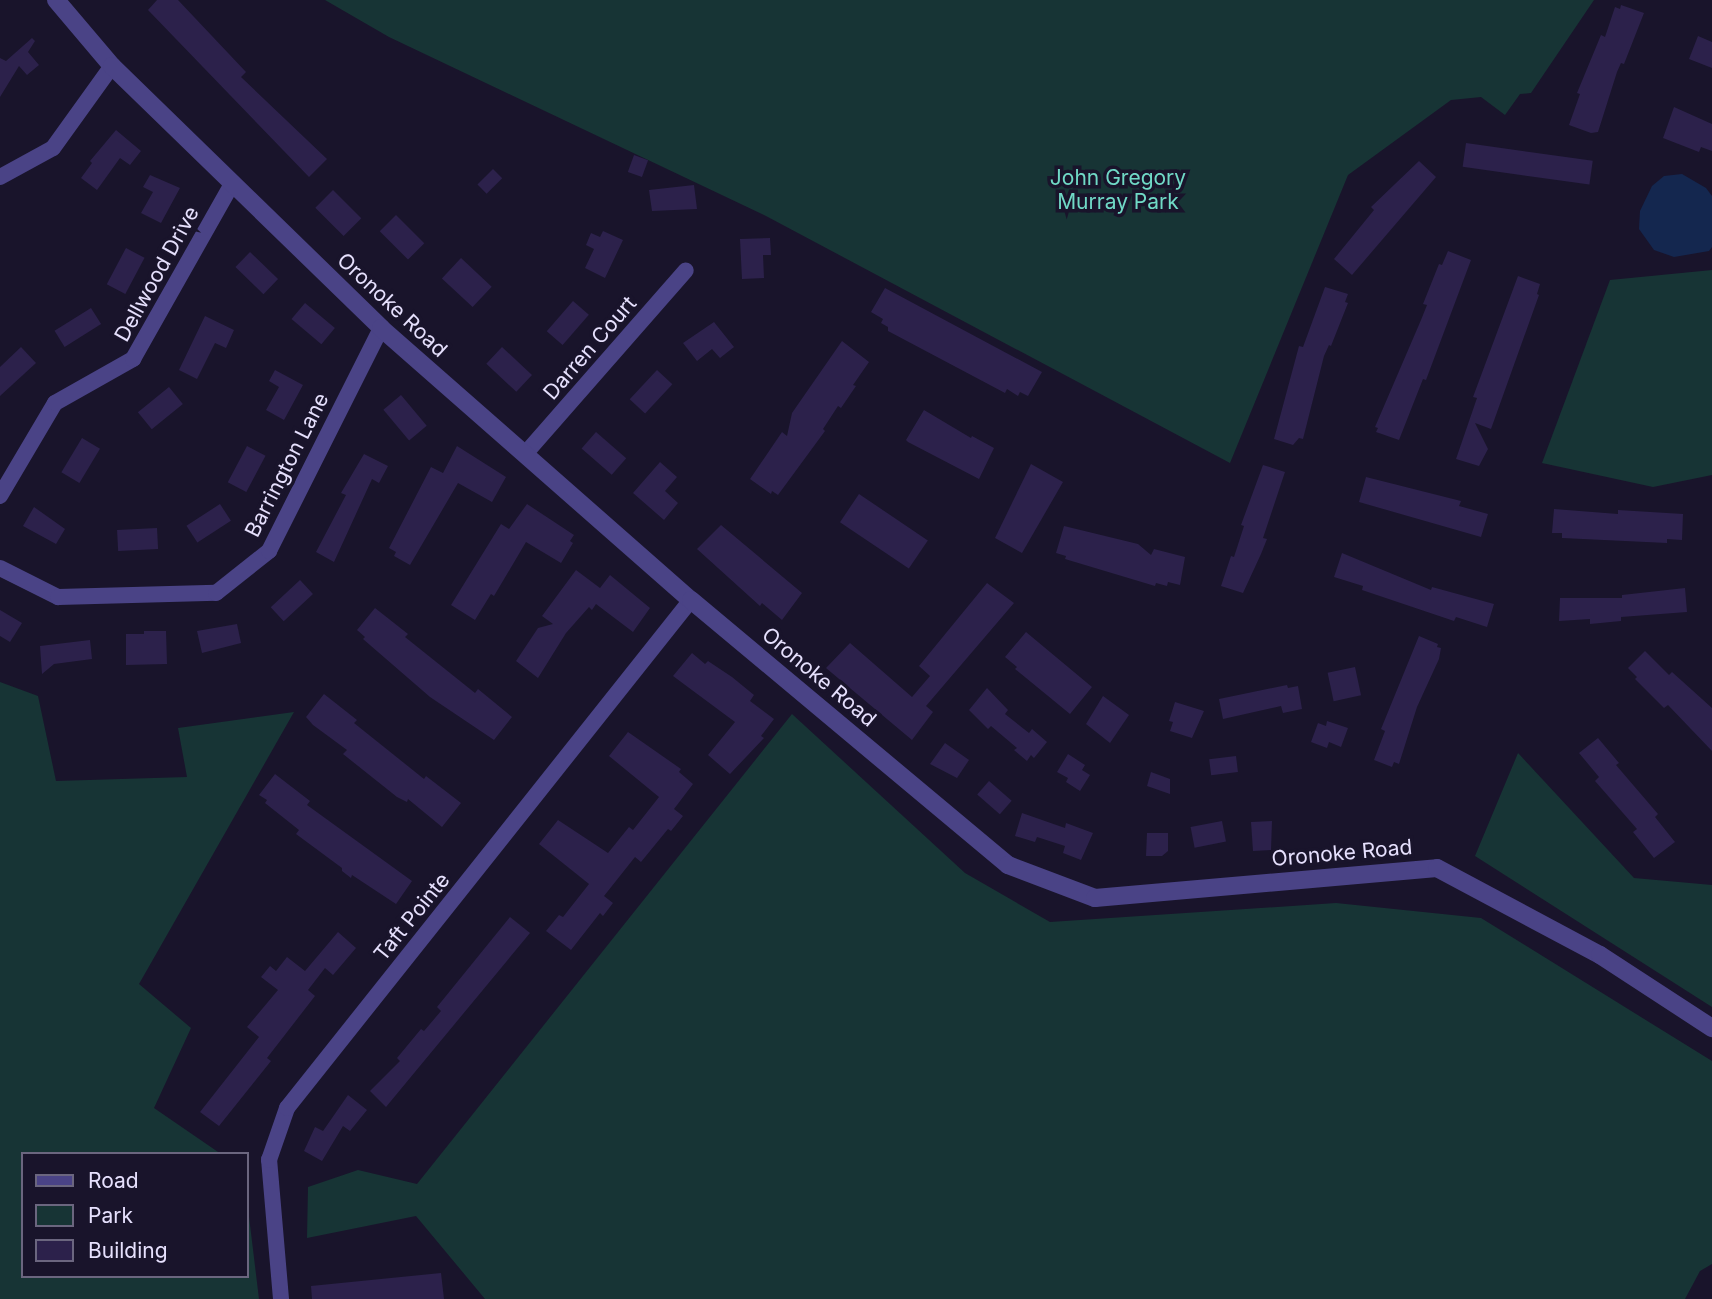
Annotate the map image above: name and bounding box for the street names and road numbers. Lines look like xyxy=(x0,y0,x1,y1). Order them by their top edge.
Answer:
street label: Dellwood Drive xyxy=(110,202,204,346)
street label: Oronoke Road xyxy=(332,248,452,362)
street label: Darren Court xyxy=(538,291,642,405)
street label: Barrington Lane xyxy=(240,389,334,541)
street label: Oronoke Road xyxy=(757,622,881,732)
street label: Oronoke Road xyxy=(1271,834,1413,872)
street label: Taft Pointe xyxy=(369,868,455,966)

